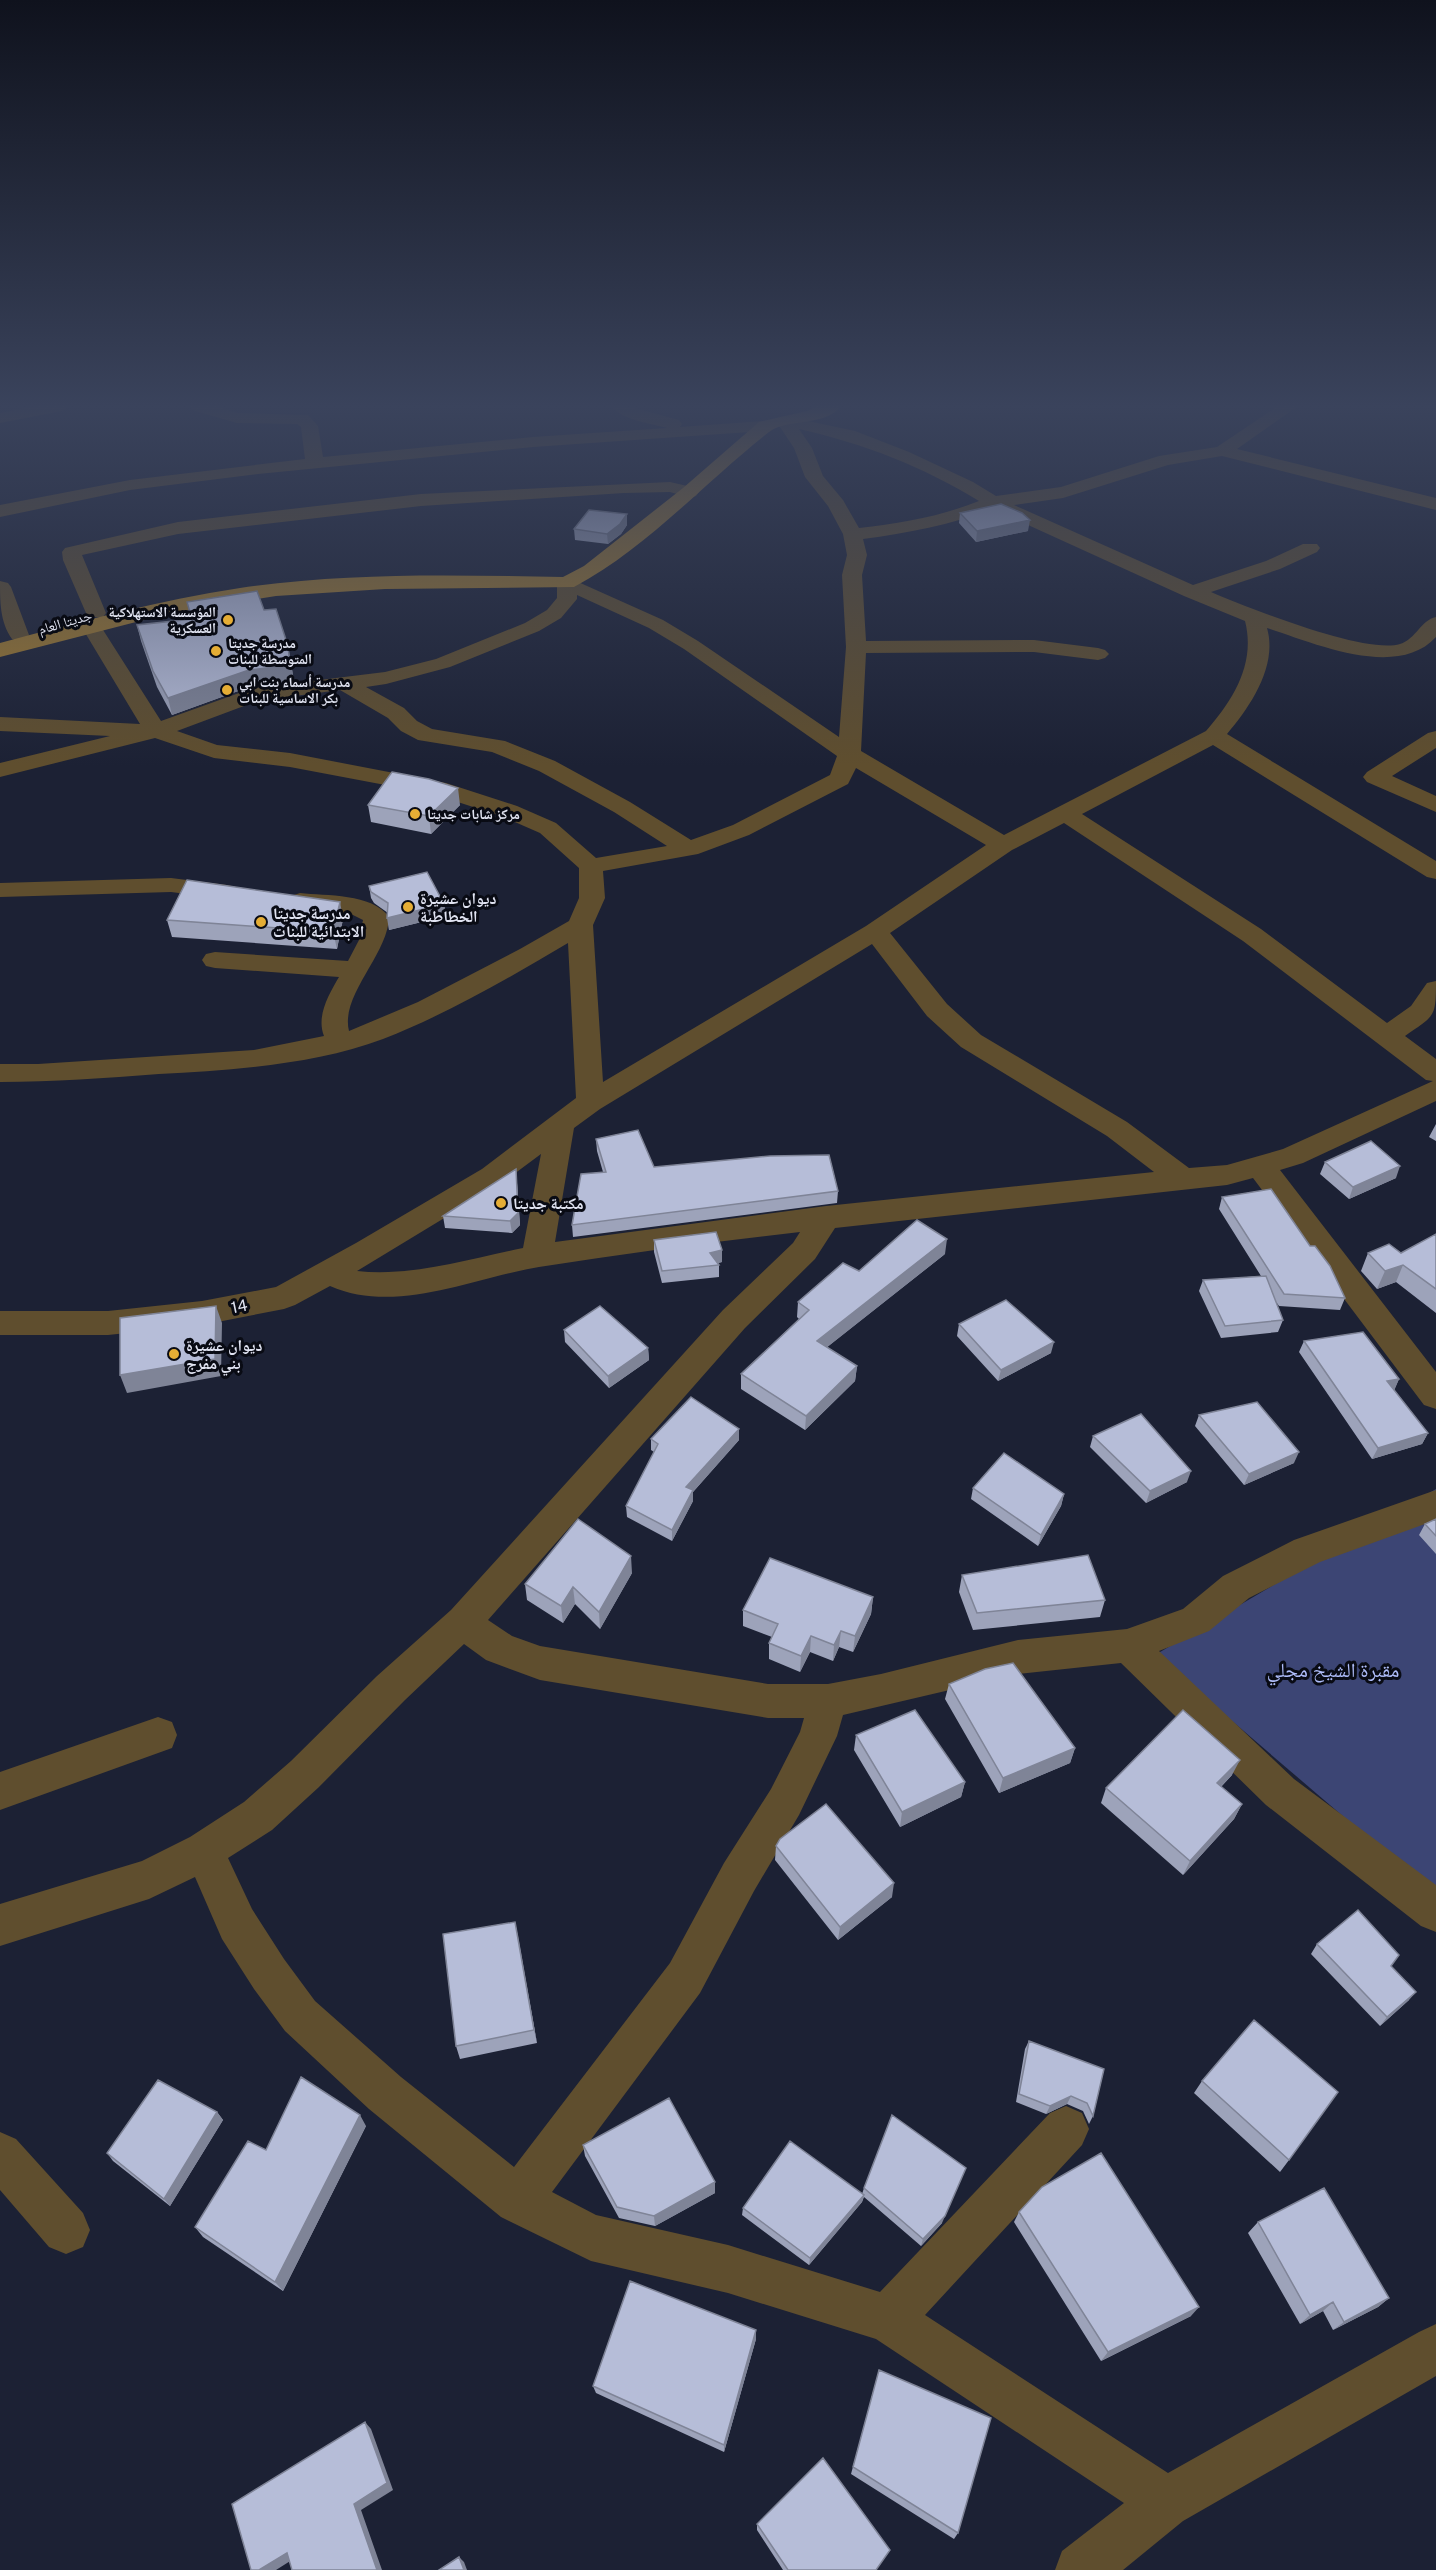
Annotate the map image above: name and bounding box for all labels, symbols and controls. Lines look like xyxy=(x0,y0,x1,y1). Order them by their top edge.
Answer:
place label: المؤسسة الاستهلاكية العسكرية xyxy=(109,604,216,636)
street label: جديتا العام xyxy=(36,607,94,639)
marker: المؤسسة الاستهلاكية العسكرية xyxy=(221,613,235,627)
place label: مدرسة جديتا المتوسطة للبنات xyxy=(228,635,312,668)
marker: مدرسة جديتا المتوسطة للبنات xyxy=(209,644,223,658)
place label: مدرسة أسماء بنت ابي بكر الاساسية للبنات xyxy=(239,674,350,707)
marker: مدرسة أسماء بنت ابي بكر الاساسية للبنات xyxy=(220,683,234,697)
place label: مركز شابات جديتا xyxy=(427,806,520,823)
marker: مركز شابات جديتا xyxy=(408,807,422,821)
place label: ديوان عشيرة الخطاطبة xyxy=(420,889,496,926)
marker: ديوان عشيرة الخطاطبة xyxy=(401,900,415,914)
place label: مدرسة جديتا الابتدائية للبنات xyxy=(273,904,364,941)
marker: مدرسة جديتا الابتدائية للبنات xyxy=(254,915,268,929)
place label: مكتبة جديتا xyxy=(513,1194,584,1213)
marker: مكتبة جديتا xyxy=(494,1196,508,1210)
street label: 14 xyxy=(229,1295,249,1318)
place label: ديوان عشيرة بني مفرج xyxy=(186,1336,262,1376)
marker: ديوان عشيرة بني مفرج xyxy=(167,1347,181,1361)
park label: مقبرة الشيخ مجلي xyxy=(1267,1658,1399,1686)

